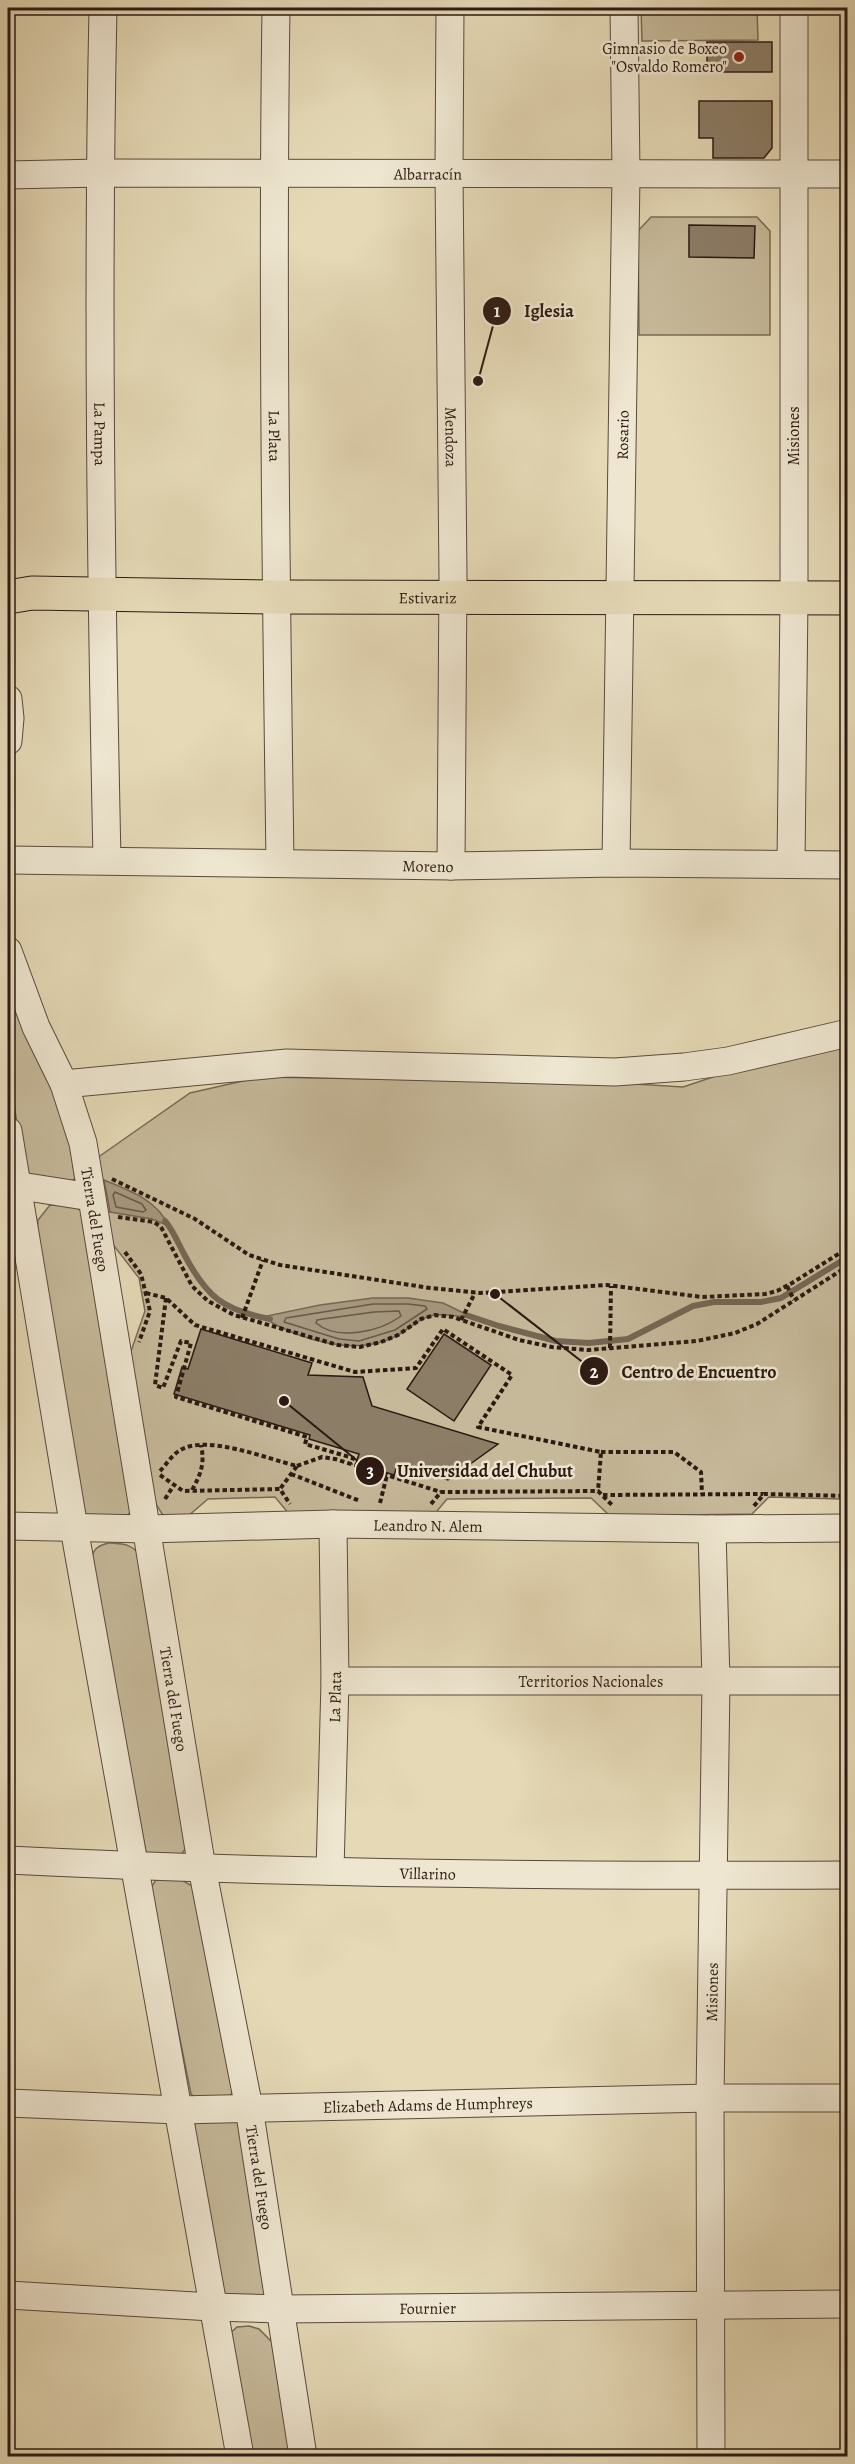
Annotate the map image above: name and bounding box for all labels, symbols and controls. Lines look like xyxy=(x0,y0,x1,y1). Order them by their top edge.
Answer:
place label: Gimnasio de Boxeo "Osvaldo Romero" xyxy=(602,38,727,78)
marker: Gimnasio de Boxeo "Osvaldo Romero" xyxy=(732,50,746,64)
street label: Albarracín xyxy=(393,163,462,185)
callout: Iglesia xyxy=(482,293,586,329)
text: 1 xyxy=(494,299,501,323)
text: Iglesia xyxy=(524,299,574,323)
street label: La Pampa xyxy=(88,402,111,467)
street label: Misiones xyxy=(783,406,805,466)
street label: Mendoza xyxy=(439,407,462,468)
street label: La Plata xyxy=(263,410,285,462)
street label: Rosario xyxy=(612,410,635,460)
street label: Estivariz xyxy=(399,587,457,609)
street label: Moreno xyxy=(402,855,454,878)
street label: Tierra del Fuego xyxy=(75,1166,114,1273)
callout: Centro de Encuentro xyxy=(579,1353,788,1389)
text: 2 xyxy=(590,1360,599,1384)
text: Centro de Encuentro xyxy=(622,1360,776,1384)
callout: Universidad del Chubut xyxy=(355,1453,585,1489)
text: 3 xyxy=(366,1459,374,1483)
text: Universidad del Chubut xyxy=(397,1459,573,1483)
street label: Leandro N. Alem xyxy=(373,1515,483,1538)
street label: Tierra del Fuego xyxy=(154,1645,193,1753)
street label: La Plata xyxy=(324,1671,347,1723)
street label: Territorios Nacionales xyxy=(519,1671,663,1693)
street label: Villarino xyxy=(398,1863,456,1886)
street label: Misiones xyxy=(701,1962,724,2022)
street label: Elizabeth Adams de Humphreys xyxy=(323,2092,533,2119)
street label: Tierra del Fuego xyxy=(240,2124,278,2231)
street label: Fournier xyxy=(399,2297,456,2320)

